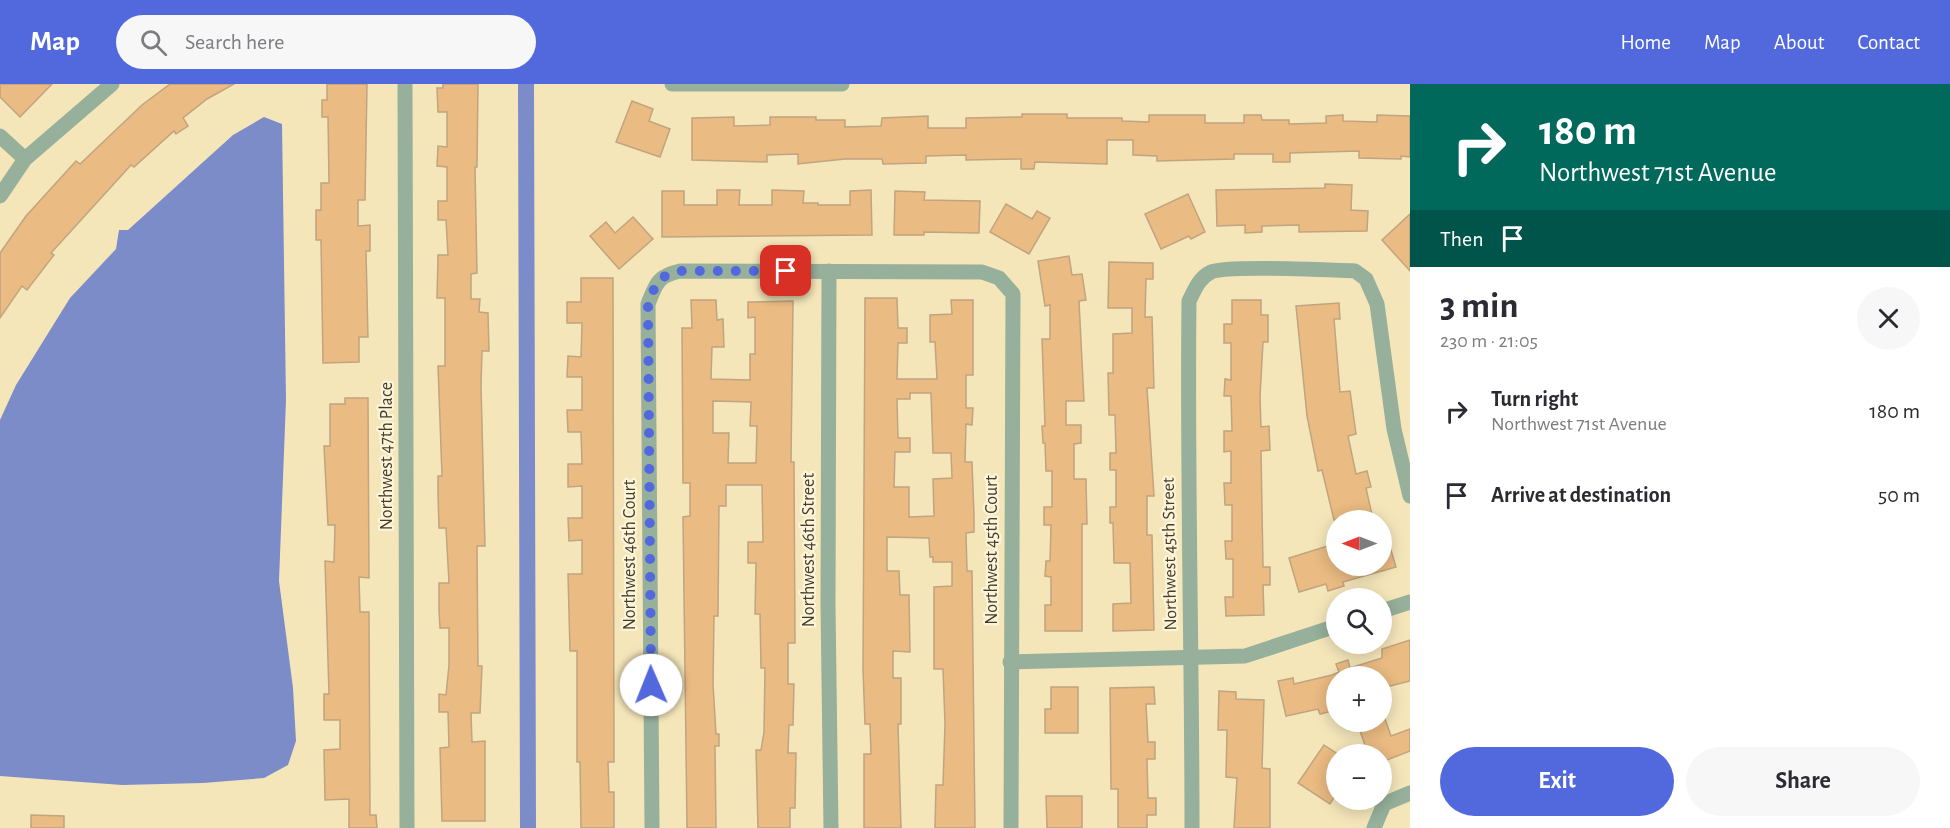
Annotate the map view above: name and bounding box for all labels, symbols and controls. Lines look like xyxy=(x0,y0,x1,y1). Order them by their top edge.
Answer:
search box xyxy=(116,15,536,69)
icon: search xyxy=(137,26,170,59)
text: Map xyxy=(30,28,80,56)
text: Search here xyxy=(185,31,284,53)
text: Home xyxy=(1620,32,1671,53)
text: Map xyxy=(1704,32,1741,53)
text: About xyxy=(1774,32,1824,53)
text: Contact xyxy=(1857,32,1920,53)
icon: right xyxy=(1440,108,1518,186)
text: 180 m xyxy=(1539,110,1637,152)
text: Northwest 71st Avenue xyxy=(1539,159,1776,186)
icon: arrive xyxy=(1496,222,1529,255)
text: Then xyxy=(1440,228,1484,250)
pin xyxy=(760,245,811,296)
icon: arrive xyxy=(769,254,802,287)
button: close xyxy=(1857,287,1920,350)
text: 3 min xyxy=(1440,288,1518,324)
text: 230 m · 21:05 xyxy=(1440,331,1538,351)
street label: Northwest 47th Place xyxy=(378,382,396,530)
text: Turn right xyxy=(1491,388,1578,410)
icon: right xyxy=(1440,395,1473,428)
text: 180 m xyxy=(1869,400,1920,422)
text: Northwest 71st Avenue xyxy=(1491,414,1667,434)
street label: Northwest 46th Street xyxy=(800,473,818,627)
street label: Northwest 45th Court xyxy=(983,475,1001,625)
street label: Northwest 45th Street xyxy=(1160,477,1180,631)
icon: arrive xyxy=(1440,479,1473,512)
street label: Northwest 46th Court xyxy=(621,480,639,630)
text: Arrive at destination xyxy=(1491,484,1671,506)
text: 50 m xyxy=(1878,484,1920,506)
north arrow xyxy=(1326,510,1392,576)
map controls xyxy=(1326,510,1392,810)
button: search xyxy=(1326,588,1392,654)
position arrow xyxy=(619,653,683,717)
button: + xyxy=(1326,666,1392,732)
button: − xyxy=(1326,744,1392,810)
button: Exit xyxy=(1440,747,1674,816)
button: Share xyxy=(1686,747,1920,816)

